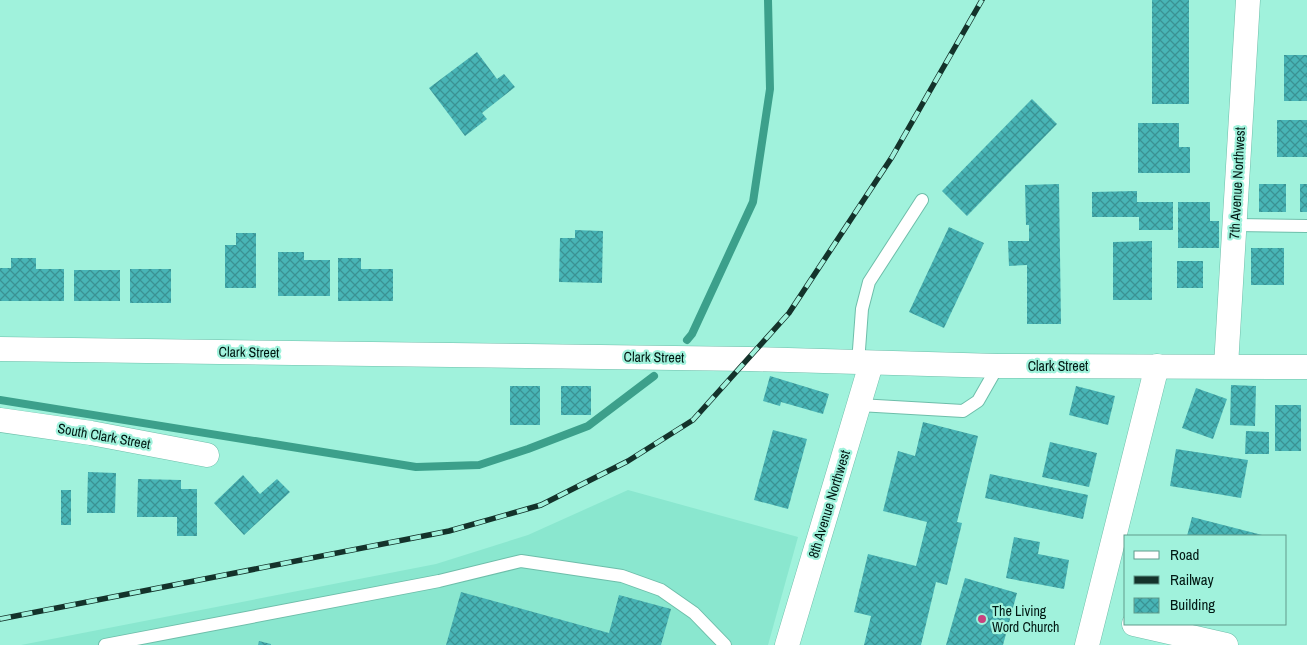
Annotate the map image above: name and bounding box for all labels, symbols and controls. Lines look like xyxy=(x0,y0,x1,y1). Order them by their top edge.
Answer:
street label: 7th Avenue Northwest xyxy=(1225,127,1249,239)
street label: Clark Street xyxy=(219,342,279,362)
street label: Clark Street xyxy=(624,347,684,367)
street label: Clark Street xyxy=(1028,357,1088,375)
street label: South Clark Street xyxy=(56,419,152,453)
street label: 8th Avenue Northwest xyxy=(804,448,854,560)
legend xyxy=(1124,535,1287,625)
text: Road xyxy=(1170,544,1199,565)
text: Railway xyxy=(1170,569,1215,590)
text: Building xyxy=(1170,594,1215,615)
place label: The Living Word Church xyxy=(992,602,1059,636)
marker: The Living Word Church xyxy=(976,613,988,625)

